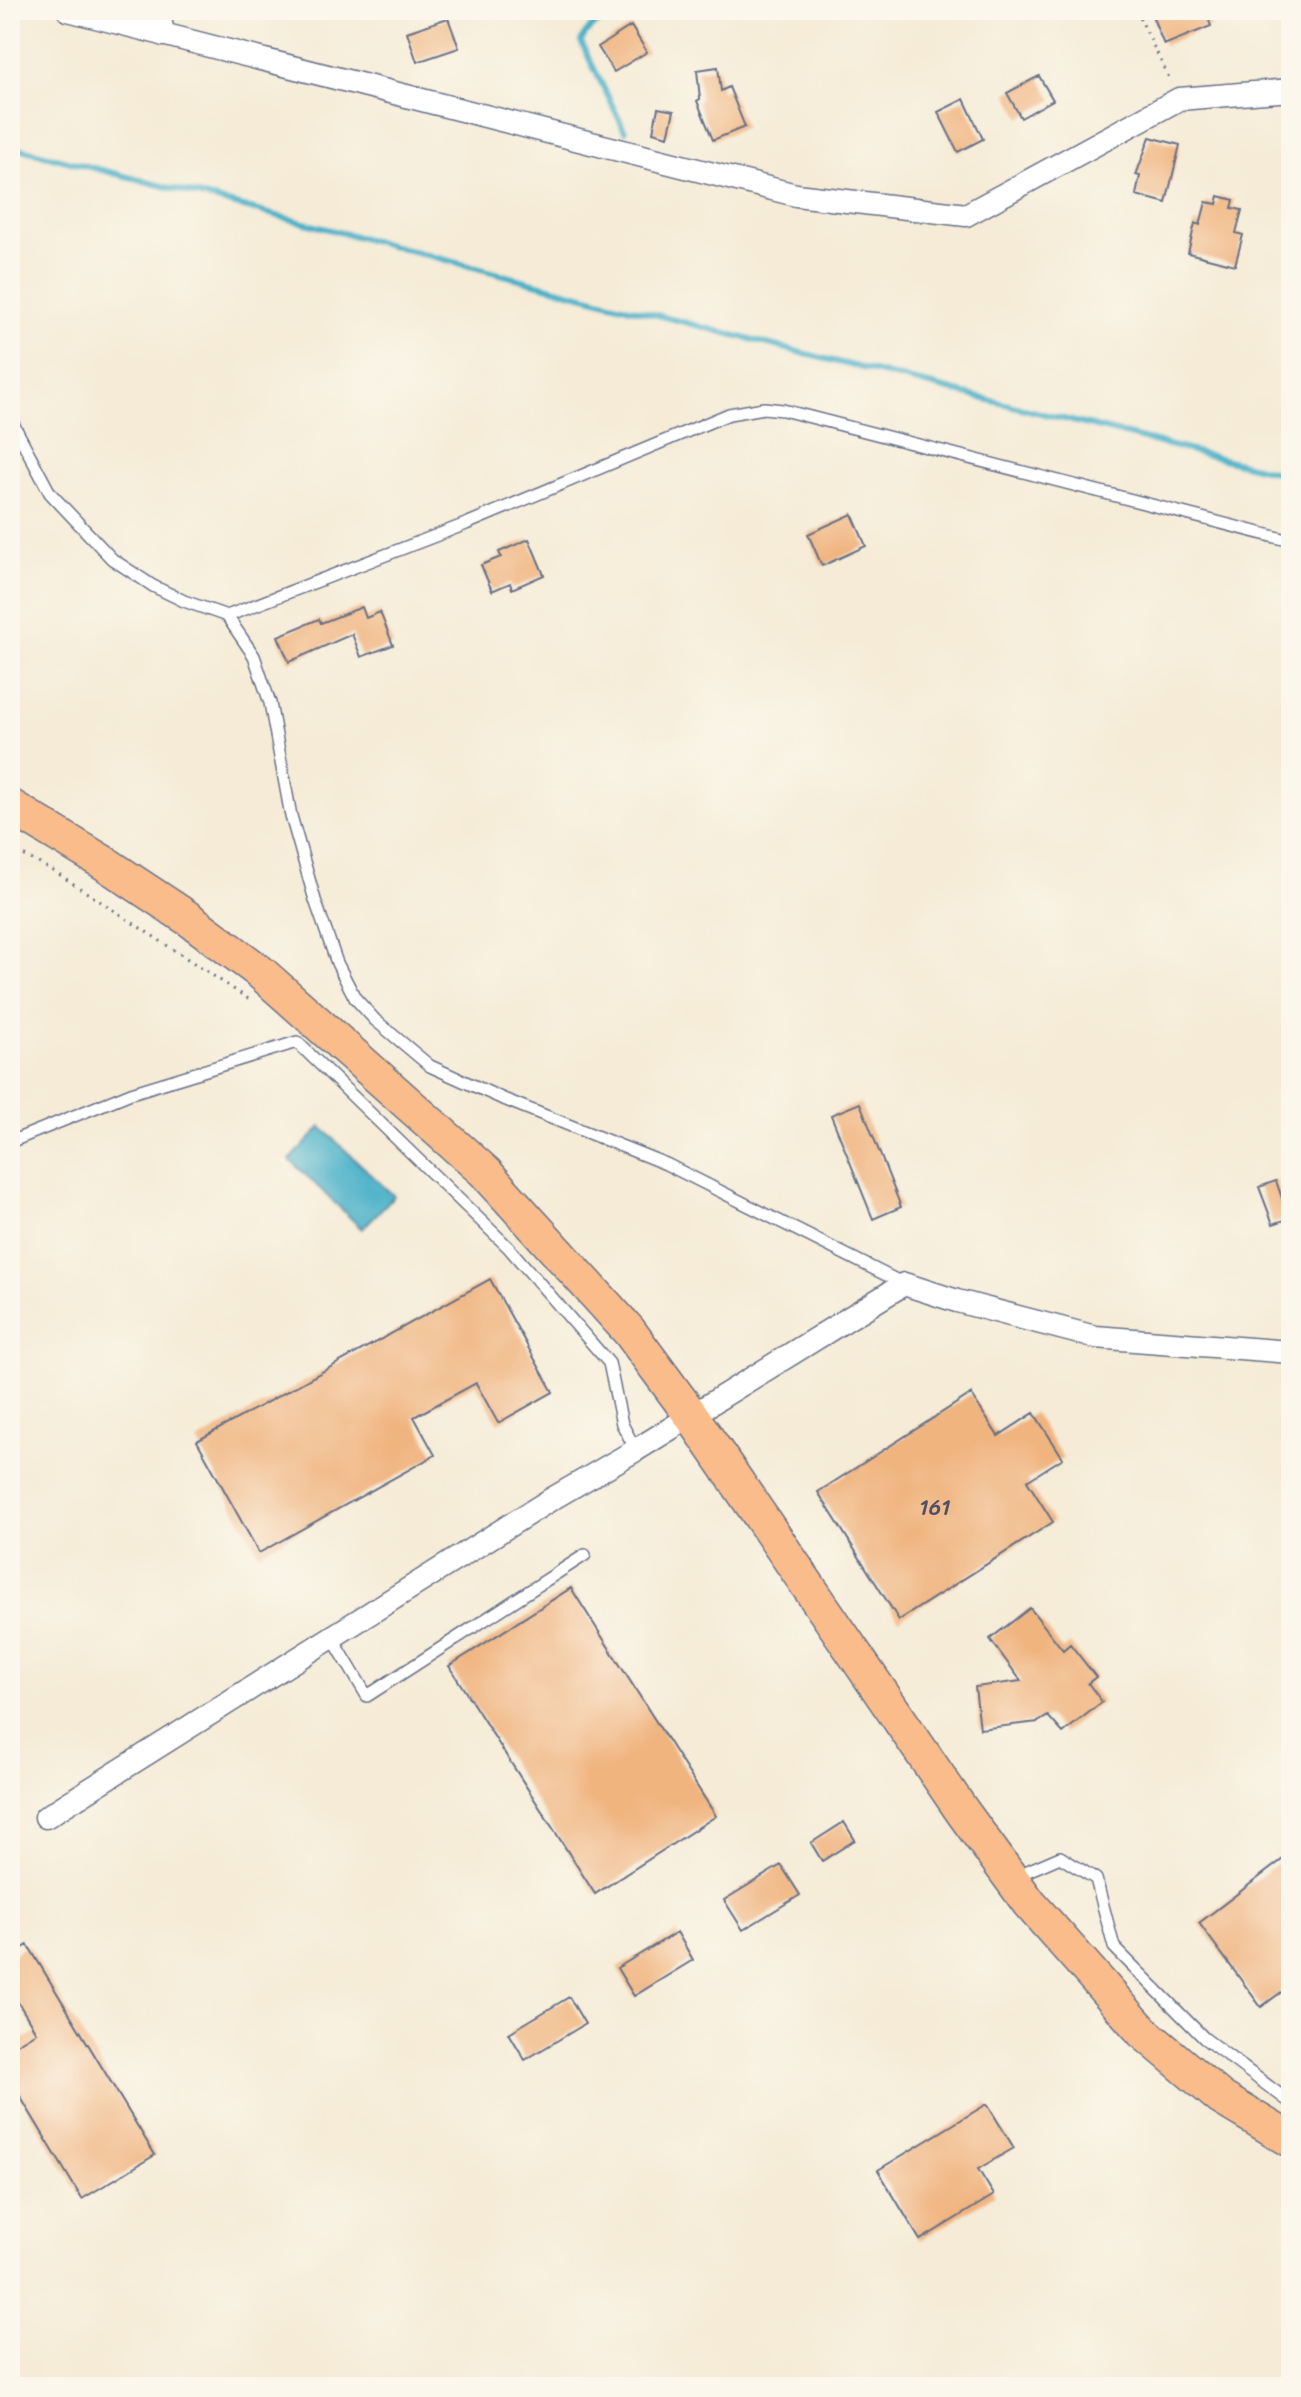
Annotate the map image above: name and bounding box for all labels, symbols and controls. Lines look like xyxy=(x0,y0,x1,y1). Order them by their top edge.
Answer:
house number: 161 xyxy=(919,1488,951,1527)

